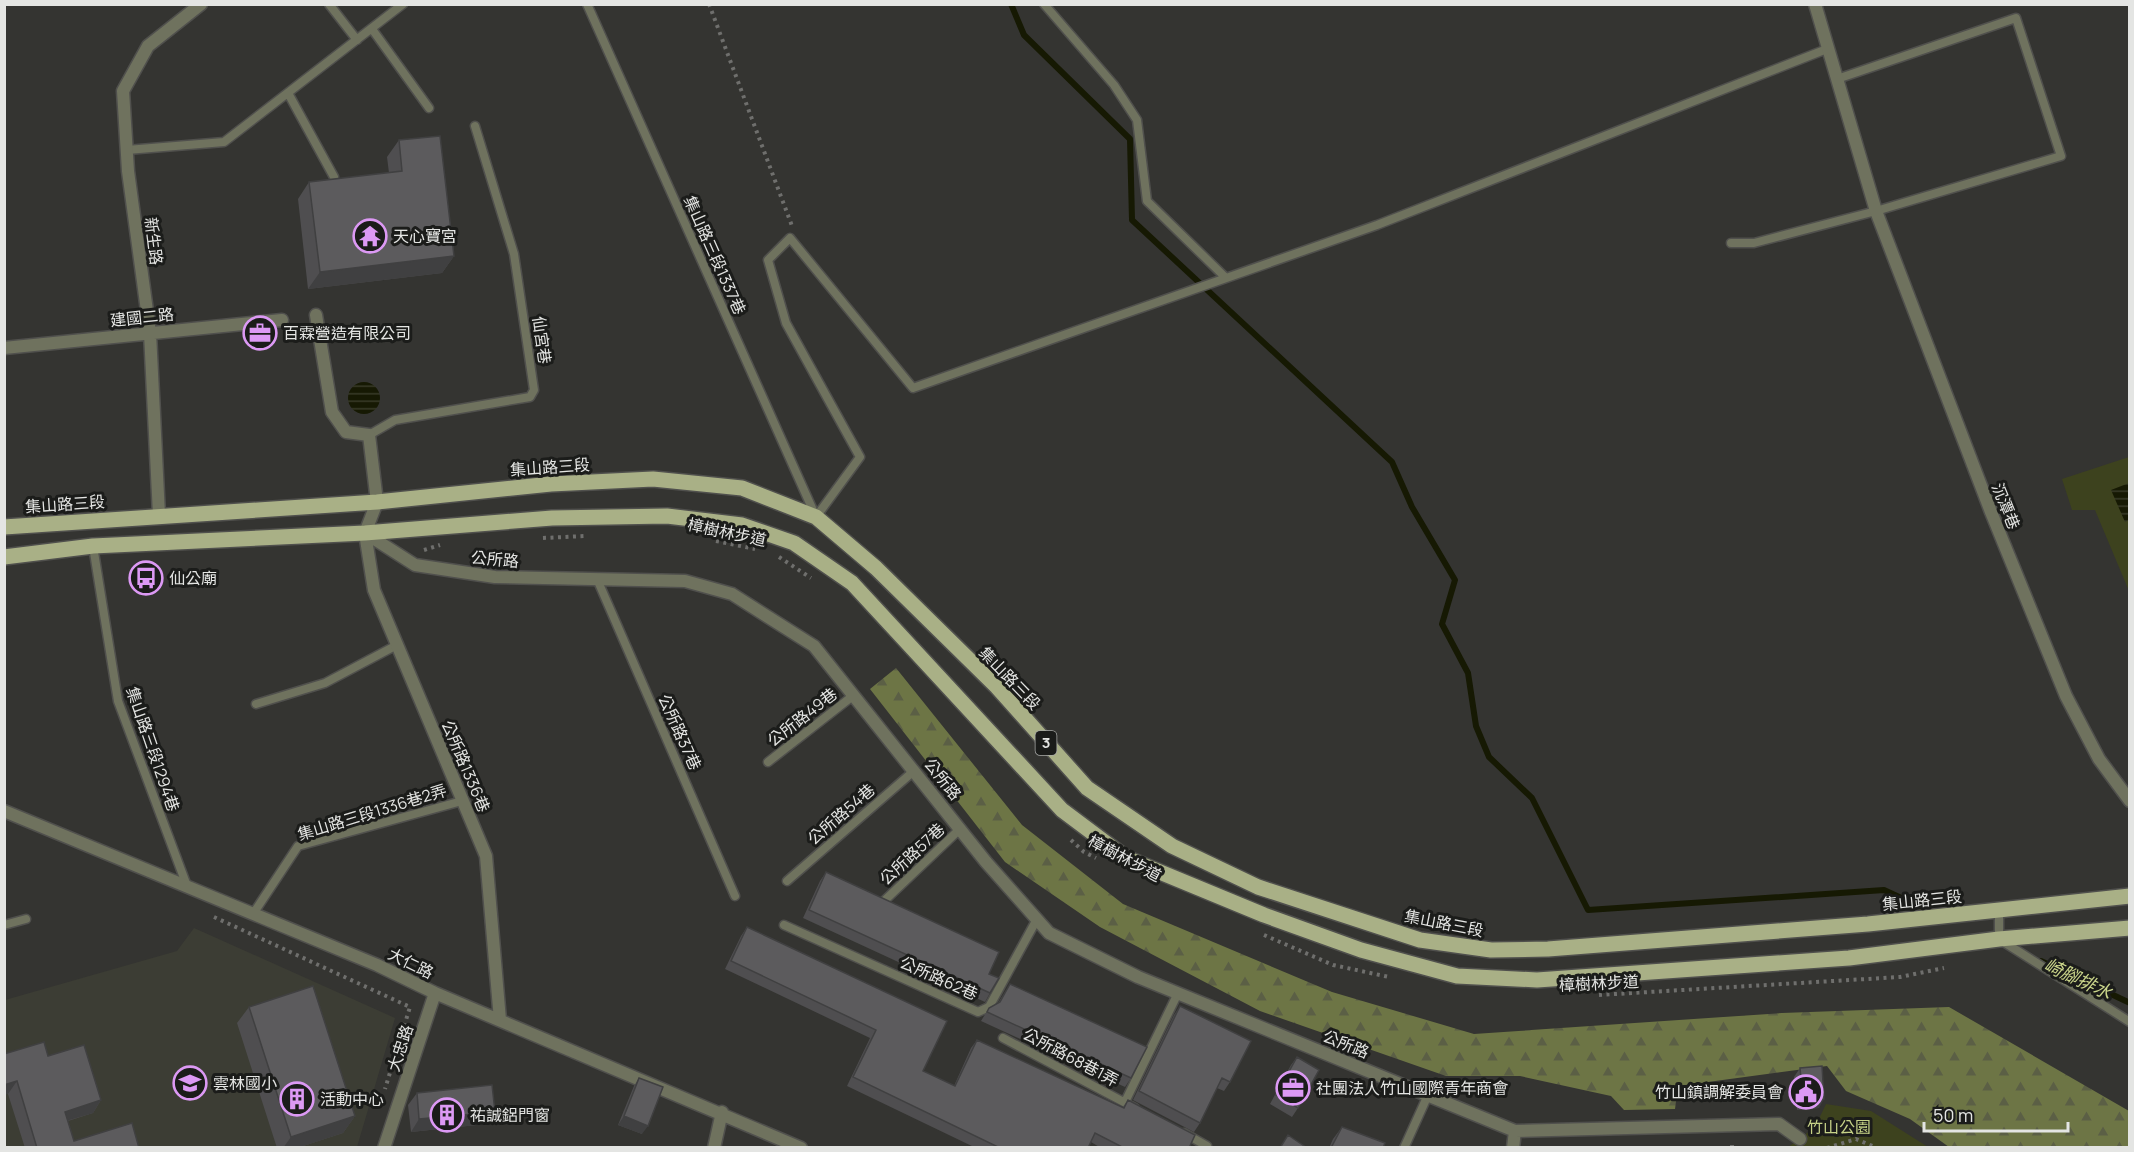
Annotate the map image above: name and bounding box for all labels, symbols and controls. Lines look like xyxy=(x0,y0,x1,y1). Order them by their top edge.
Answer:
street label: 集山路三段1337巷 xyxy=(679,192,751,318)
street label: 新生路 xyxy=(140,216,168,266)
temple icon: 天心寶宮 xyxy=(352,218,388,254)
place label: 天心寶宮 xyxy=(393,225,457,247)
street label: 建國二路 xyxy=(109,303,175,331)
office icon: 百霖營造有限公司 xyxy=(242,315,278,351)
street label: 仙宮巷 xyxy=(528,315,556,365)
place label: 百霖營造有限公司 xyxy=(283,322,411,344)
street label: 集山路三段 xyxy=(509,453,591,481)
street label: 沉潭巷 xyxy=(1987,480,2025,532)
street label: 集山路三段 xyxy=(24,490,106,518)
street label: 樟樹林步道 xyxy=(686,513,768,551)
street label: 公所路 xyxy=(470,546,520,572)
bus stop icon: 仙公廟 xyxy=(128,560,164,596)
place label: 仙公廟 xyxy=(169,567,217,589)
street label: 集山路三段 xyxy=(974,642,1046,714)
street label: 公所路49巷 xyxy=(762,683,842,751)
street label: 集山路三段1294巷 xyxy=(121,684,185,814)
street label: 公所路37巷 xyxy=(654,691,706,773)
street label: 公所路1336巷 xyxy=(437,717,495,815)
road number: 3 xyxy=(1036,731,1056,755)
street label: 公所路 xyxy=(919,753,967,805)
street label: 集山路三段1336巷2弄 xyxy=(295,779,449,845)
street label: 公所路54巷 xyxy=(803,779,879,849)
street label: 公所路57巷 xyxy=(875,818,949,890)
street label: 樟樹林步道 xyxy=(1085,830,1165,886)
street label: 集山路三段 xyxy=(1881,885,1963,915)
street label: 集山路三段 xyxy=(1403,905,1485,941)
street label: 大仁路 xyxy=(385,943,437,983)
street label: 公所路62巷 xyxy=(897,951,981,1005)
water label: 崎腳排水 xyxy=(2041,952,2117,1005)
street label: 樟樹林步道 xyxy=(1558,970,1640,996)
street label: 大忠路 xyxy=(382,1022,418,1074)
street label: 公所路68巷1弄 xyxy=(1019,1023,1123,1091)
street label: 公所路 xyxy=(1320,1025,1372,1063)
school or university icon: 雲林國小 xyxy=(172,1065,208,1101)
office icon: 社團法人竹山國際青年商會 xyxy=(1275,1070,1311,1106)
place label: 雲林國小 xyxy=(213,1072,277,1094)
public building icon: 竹山鎮調解委員會 xyxy=(1788,1074,1824,1110)
place label: 社團法人竹山國際青年商會 xyxy=(1316,1077,1508,1099)
building icon: 活動中心 xyxy=(279,1081,315,1117)
place label: 竹山鎮調解委員會 xyxy=(1655,1081,1783,1103)
place label: 活動中心 xyxy=(320,1088,384,1110)
scale bar xyxy=(1924,1095,2068,1133)
building icon: 祐誠鋁門窗 xyxy=(429,1097,465,1133)
text: 50 m xyxy=(1933,1103,1973,1127)
place label: 祐誠鋁門窗 xyxy=(470,1104,550,1126)
park label: 竹山公園 xyxy=(1807,1116,1871,1138)

